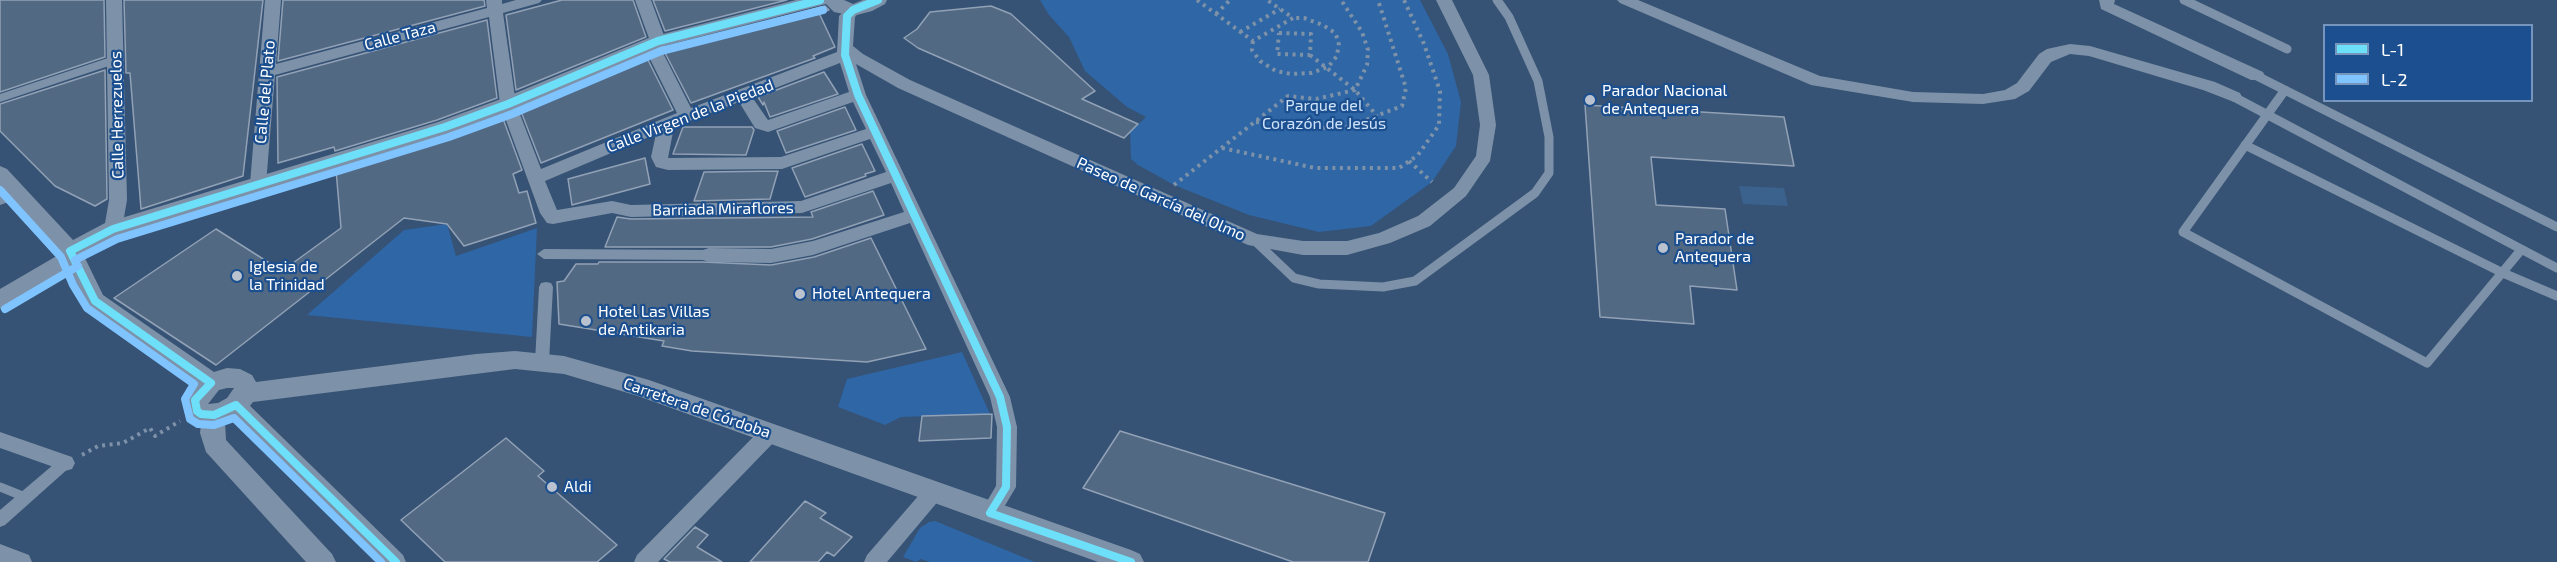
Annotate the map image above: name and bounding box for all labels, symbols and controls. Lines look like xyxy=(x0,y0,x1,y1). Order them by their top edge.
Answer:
street label: Calle Taza xyxy=(362,17,438,55)
legend xyxy=(2323,24,2533,102)
text: L-1 xyxy=(2381,38,2404,60)
street label: Calle del Plato xyxy=(251,39,279,145)
street label: Calle Herrezuelos xyxy=(106,51,128,179)
text: L-2 xyxy=(2381,68,2408,90)
street label: Calle Virgen de la Piedad xyxy=(604,75,776,157)
place label: Parador Nacional de Antequera xyxy=(1602,81,1727,119)
marker: Parador Nacional de Antequera xyxy=(1583,93,1597,107)
park label: Parque del Corazón de Jesús xyxy=(1262,96,1386,134)
street label: Paseo de García del Olmo xyxy=(1074,153,1248,245)
street label: Barriada Miraflores xyxy=(652,198,794,220)
place label: Parador de Antequera xyxy=(1675,229,1754,267)
marker: Parador de Antequera xyxy=(1656,241,1670,255)
place label: Iglesia de la Trinidad xyxy=(249,257,325,295)
marker: Iglesia de la Trinidad xyxy=(230,269,244,283)
place label: Hotel Antequera xyxy=(812,284,931,304)
marker: Hotel Antequera xyxy=(793,287,807,301)
place label: Hotel Las Villas de Antikaria xyxy=(598,302,710,340)
marker: Hotel Las Villas de Antikaria xyxy=(579,314,593,328)
street label: Carretera de Córdoba xyxy=(621,374,773,442)
place label: Aldi xyxy=(564,477,592,497)
marker: Aldi xyxy=(545,480,559,494)

